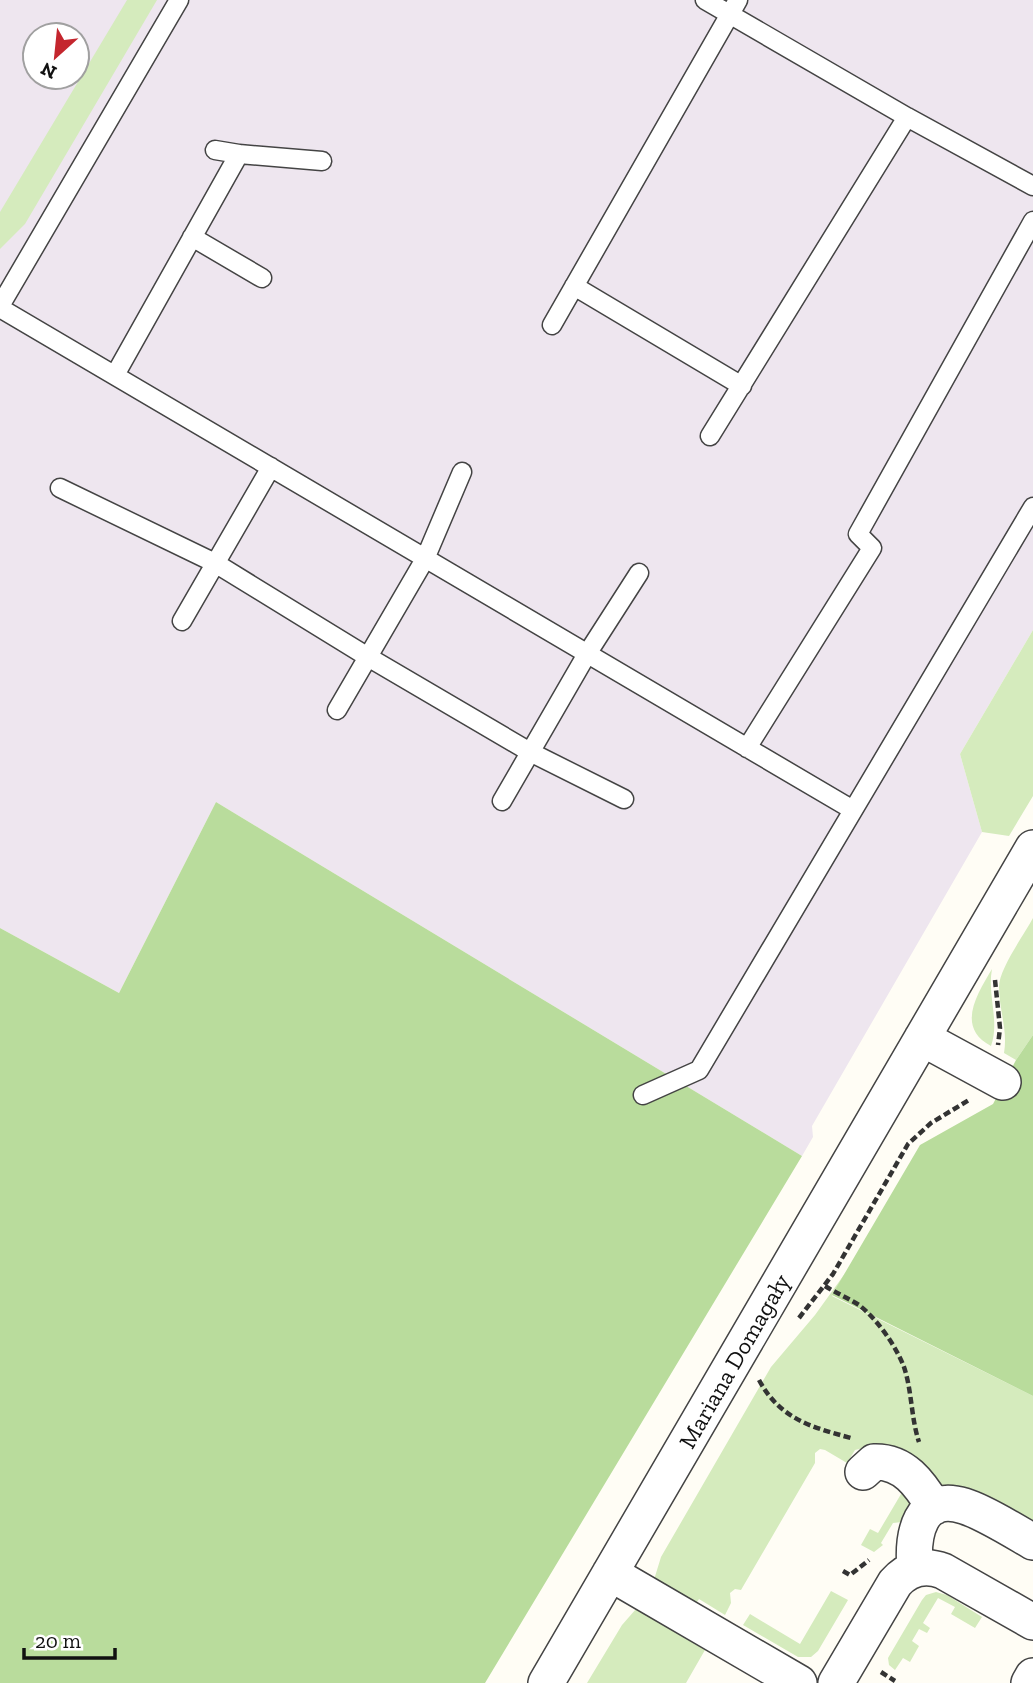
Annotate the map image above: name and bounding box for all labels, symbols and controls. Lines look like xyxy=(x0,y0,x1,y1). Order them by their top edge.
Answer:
north arrow xyxy=(21,21,91,91)
text: N xyxy=(37,57,60,84)
street label: Mariana Domagały xyxy=(672,1268,796,1453)
scale bar xyxy=(24,1616,116,1660)
text: 20 m xyxy=(35,1628,81,1653)

